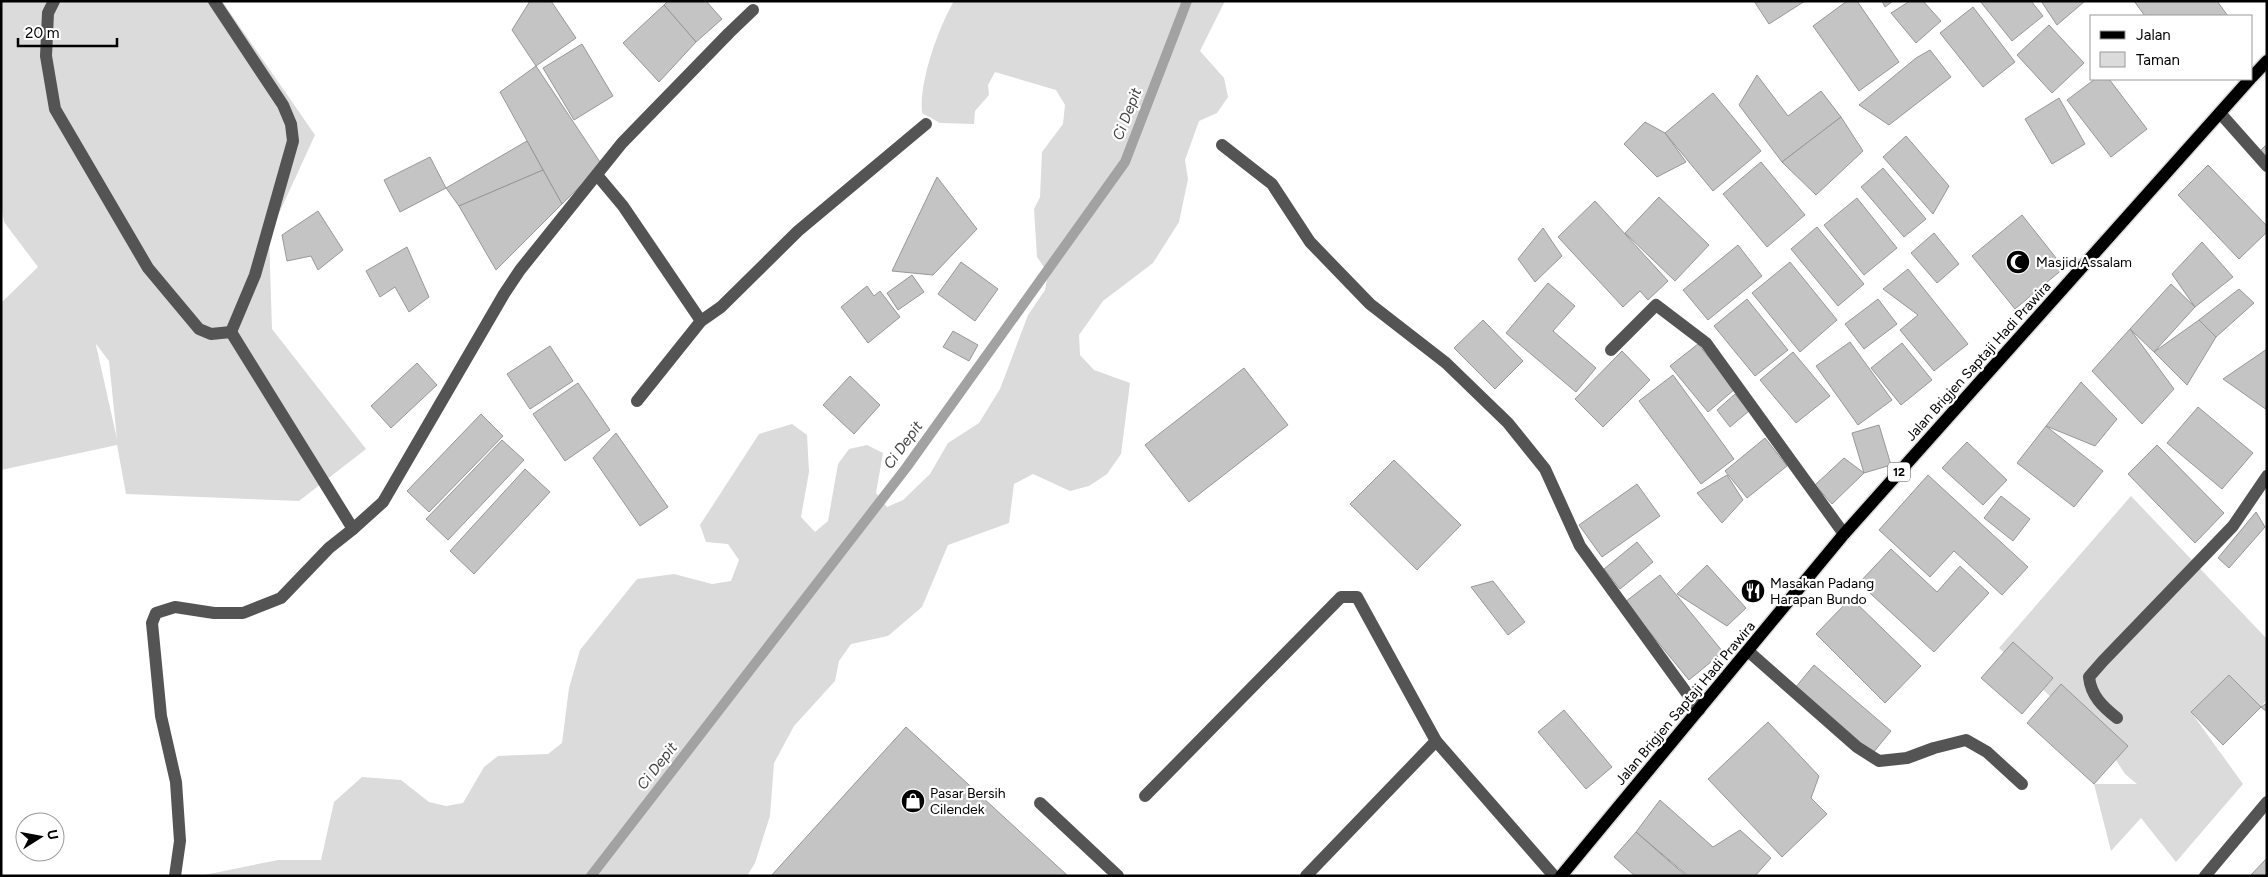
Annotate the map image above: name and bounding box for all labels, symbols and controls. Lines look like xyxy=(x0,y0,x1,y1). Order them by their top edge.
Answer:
scale bar xyxy=(18,15,116,47)
legend xyxy=(2090,15,2253,80)
text: 20 m xyxy=(25,24,59,42)
text: Jalan xyxy=(2136,26,2171,44)
text: Taman xyxy=(2136,51,2180,69)
water label: Ci Depit xyxy=(1109,85,1145,143)
mosque icon: Masjid Assalam xyxy=(2005,249,2031,275)
place label: Masjid Assalam xyxy=(2036,254,2132,271)
street label: Jalan Brigjen Saptaji Hadi Prawira xyxy=(1902,278,2054,445)
water label: Ci Depit xyxy=(880,417,926,472)
road number: 12 xyxy=(1888,462,1910,482)
place label: Masakan Padang Harapan Bundo xyxy=(1770,575,1874,608)
restaurant icon: Masakan Padang Harapan Bundo xyxy=(1740,578,1766,604)
street label: Jalan Brigjen Saptaji Hadi Prawira xyxy=(1612,618,1759,789)
water label: Ci Depit xyxy=(633,739,681,793)
place label: Pasar Bersih Cilendek xyxy=(930,785,1006,818)
shop icon: Pasar Bersih Cilendek xyxy=(900,788,926,814)
north arrow xyxy=(15,812,65,862)
text: U xyxy=(43,828,62,841)

